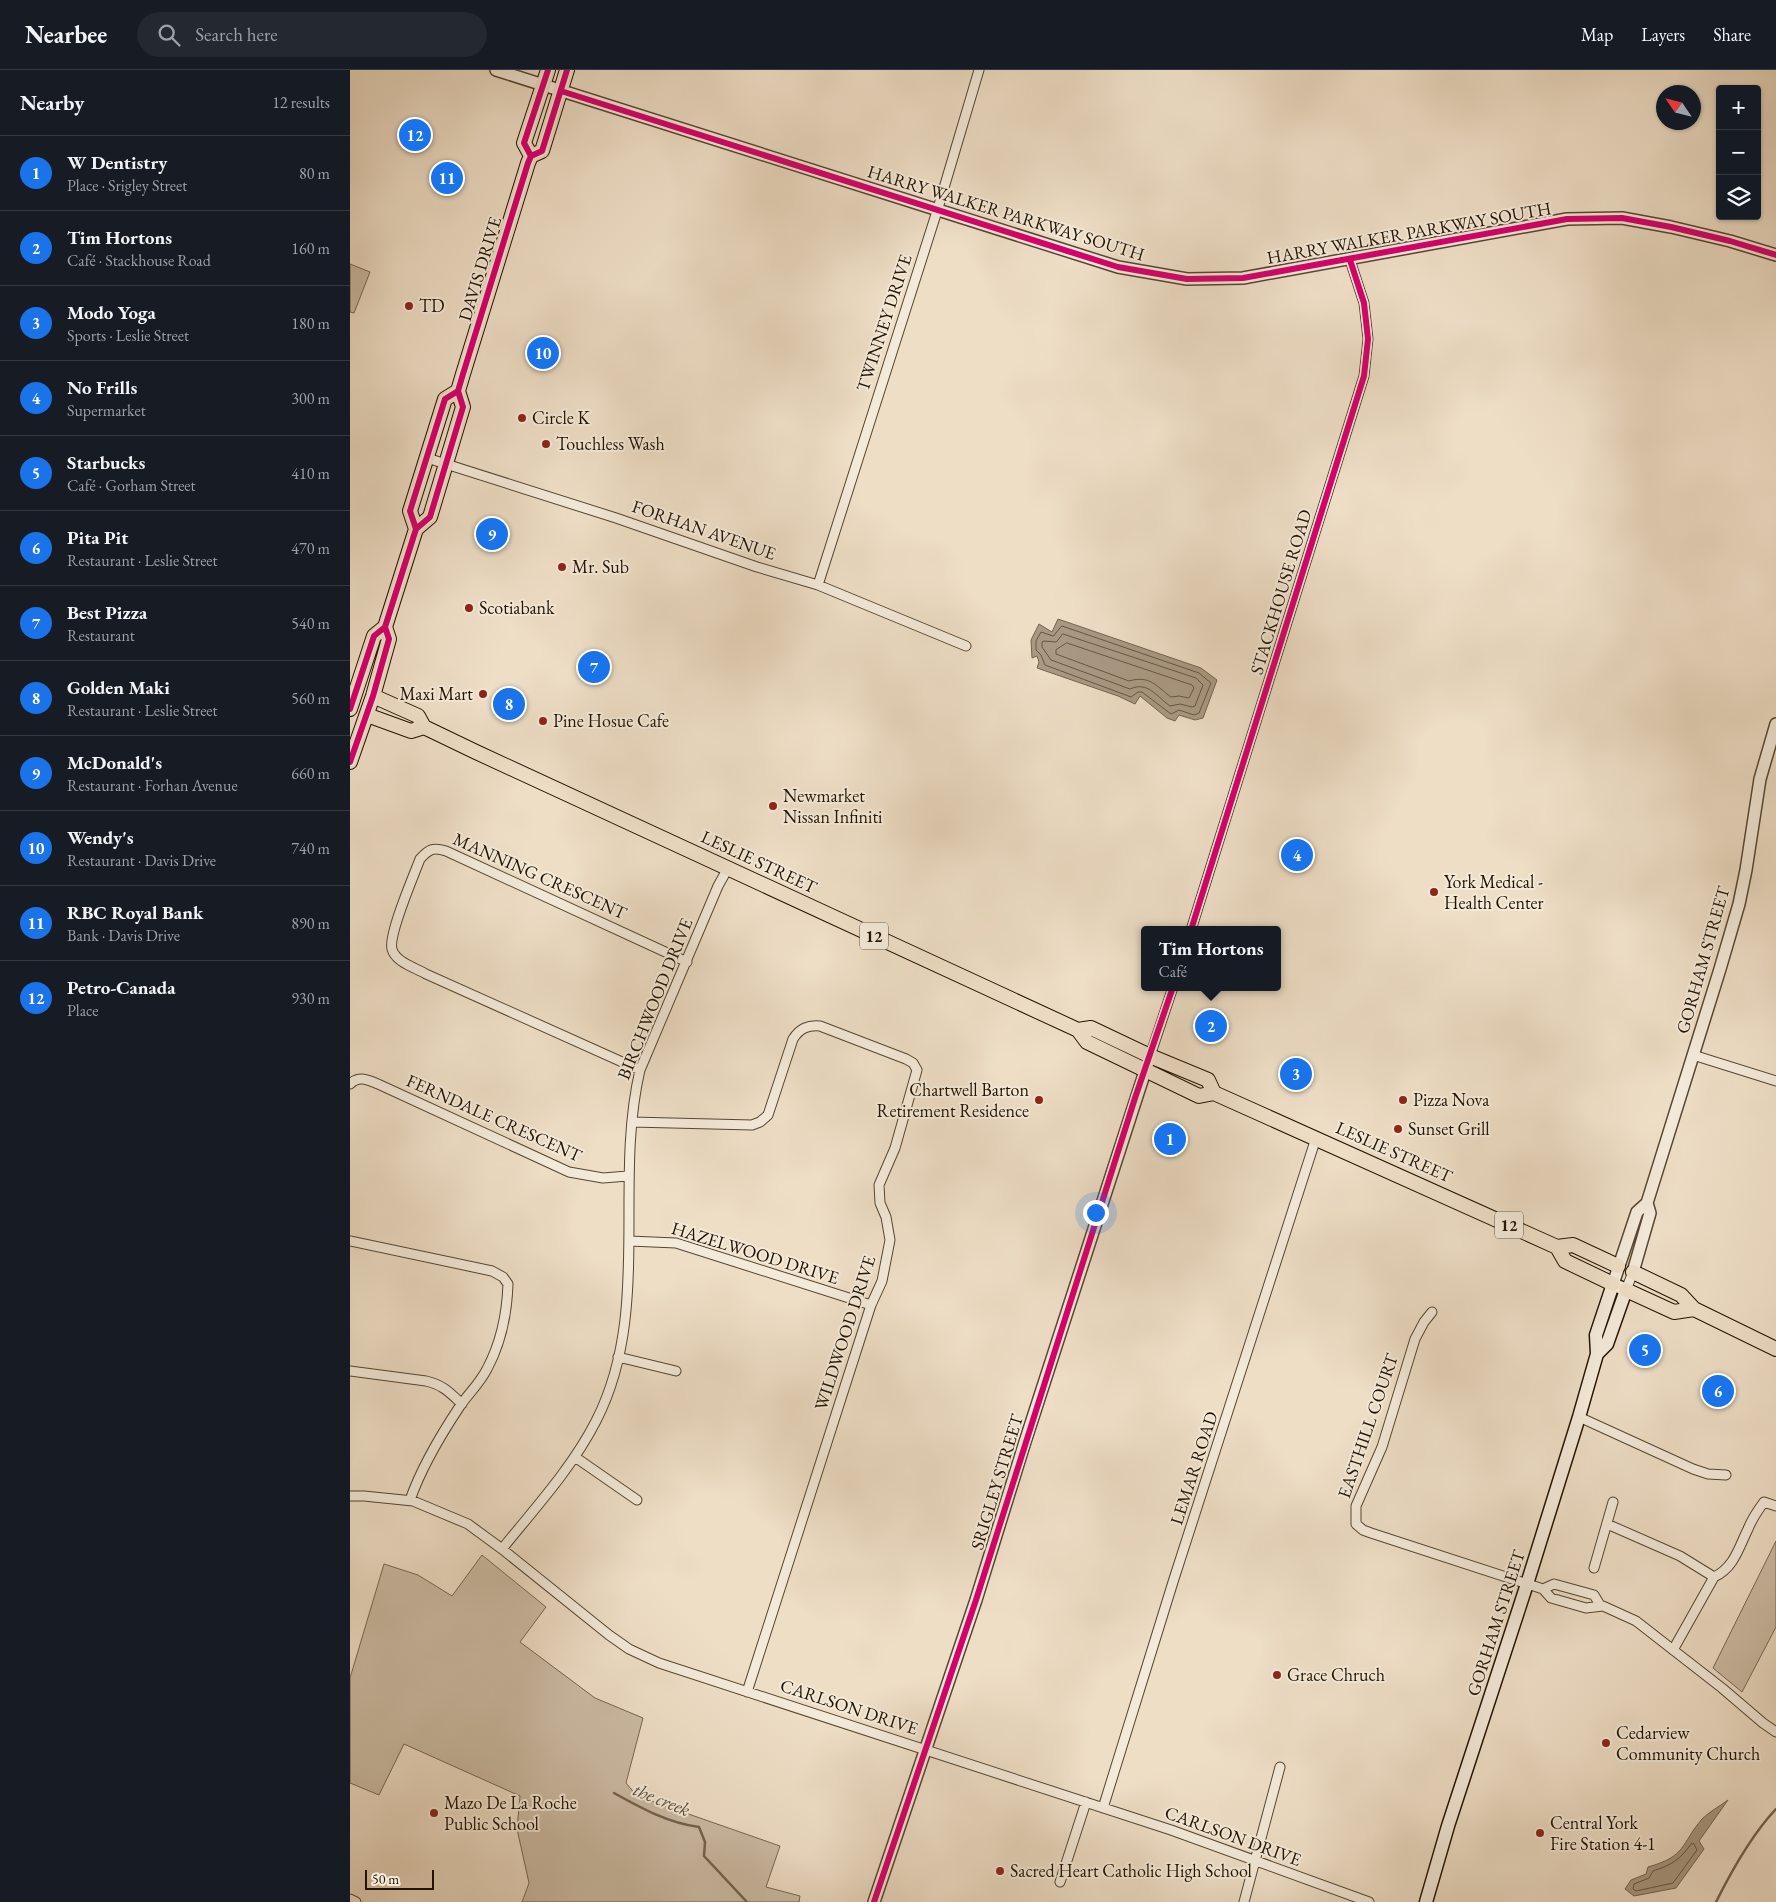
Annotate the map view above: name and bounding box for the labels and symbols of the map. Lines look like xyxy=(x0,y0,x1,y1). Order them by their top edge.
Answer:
north arrow xyxy=(1656,85,1701,130)
pin: 12 xyxy=(399,116,431,154)
pin: 11 xyxy=(431,159,463,197)
street label: HARRY WALKER PARKWAY SOUTH xyxy=(865,159,1147,266)
street label: HARRY WALKER PARKWAY SOUTH xyxy=(1265,196,1553,269)
street label: DAVIS DRIVE xyxy=(453,214,506,324)
street label: TWINNEY DRIVE xyxy=(851,251,917,394)
place label: TD xyxy=(419,294,445,317)
marker: TD xyxy=(403,300,415,312)
pin: 10 xyxy=(527,334,559,372)
place label: Circle K xyxy=(532,406,590,429)
marker: Circle K xyxy=(516,412,528,424)
place label: Touchless Wash xyxy=(556,432,665,455)
marker: Touchless Wash xyxy=(540,438,552,450)
street label: FORHAN AVENUE xyxy=(629,494,779,565)
street label: STACKHOUSE ROAD xyxy=(1244,506,1317,677)
pin: 9 xyxy=(476,515,508,553)
place label: Mr. Sub xyxy=(572,555,629,578)
marker: Mr. Sub xyxy=(556,561,568,573)
place label: Scotiabank xyxy=(479,596,555,619)
marker: Scotiabank xyxy=(463,602,475,614)
pin: 7 xyxy=(578,648,610,686)
place label: Maxi Mart xyxy=(400,682,473,705)
pin: 8 xyxy=(493,685,525,723)
marker: Maxi Mart xyxy=(477,688,489,700)
place label: Pine Hosue Cafe xyxy=(553,709,669,732)
marker: Pine Hosue Cafe xyxy=(537,715,549,727)
place label: Newmarket Nissan Infiniti xyxy=(783,784,883,828)
marker: Newmarket Nissan Infiniti xyxy=(767,800,779,812)
street label: LESLIE STREET xyxy=(698,825,822,899)
street label: MANNING CRESCENT xyxy=(450,827,631,925)
pin: 4 xyxy=(1281,836,1313,874)
place label: York Medical - Health Center xyxy=(1444,870,1544,914)
street label: GORHAM STREET xyxy=(1670,883,1735,1036)
marker: York Medical - Health Center xyxy=(1428,886,1440,898)
street label: BIRCHWOOD DRIVE xyxy=(612,915,697,1083)
road number: 12 xyxy=(860,922,888,949)
pin: 2 xyxy=(1195,1007,1227,1045)
pin: 3 xyxy=(1280,1055,1312,1093)
street label: FERNDALE CRESCENT xyxy=(403,1068,586,1167)
place label: Chartwell Barton Retirement Residence xyxy=(877,1078,1029,1122)
place label: Pizza Nova xyxy=(1413,1088,1490,1111)
marker: Chartwell Barton Retirement Residence xyxy=(1033,1094,1045,1106)
marker: Pizza Nova xyxy=(1397,1094,1409,1106)
street label: LESLIE STREET xyxy=(1332,1116,1457,1188)
place label: Sunset Grill xyxy=(1408,1117,1490,1140)
pin: 1 xyxy=(1154,1120,1186,1158)
marker: Sunset Grill xyxy=(1392,1123,1404,1135)
your location xyxy=(1083,1200,1109,1226)
road number: 12 xyxy=(1495,1212,1523,1238)
street label: HAZELWOOD DRIVE xyxy=(669,1216,842,1289)
street label: WILDWOOD DRIVE xyxy=(809,1253,880,1413)
pin: 5 xyxy=(1629,1331,1661,1369)
street label: EASTHILL COURT xyxy=(1332,1350,1403,1501)
pin: 6 xyxy=(1702,1372,1734,1410)
street label: LEMAR ROAD xyxy=(1164,1408,1223,1527)
street label: SRIGLEY STREET xyxy=(965,1410,1028,1553)
street label: GORHAM STREET xyxy=(1461,1546,1530,1699)
place label: Grace Chruch xyxy=(1287,1663,1385,1686)
marker: Grace Chruch xyxy=(1271,1669,1283,1681)
street label: CARLSON DRIVE xyxy=(777,1673,921,1740)
place label: Cedarview Community Church xyxy=(1616,1721,1760,1765)
marker: Cedarview Community Church xyxy=(1600,1737,1612,1749)
water label: the creek xyxy=(630,1777,694,1822)
place label: Mazo De La Roche Public School xyxy=(444,1791,577,1835)
street label: CARLSON DRIVE xyxy=(1162,1800,1304,1871)
marker: Mazo De La Roche Public School xyxy=(428,1807,440,1819)
place label: Central York Fire Station 4-1 xyxy=(1550,1811,1656,1855)
marker: Central York Fire Station 4-1 xyxy=(1534,1827,1546,1839)
place label: Sacred Heart Catholic High School xyxy=(1010,1859,1252,1882)
marker: Sacred Heart Catholic High School xyxy=(994,1865,1006,1877)
scale bar xyxy=(365,1867,434,1890)

